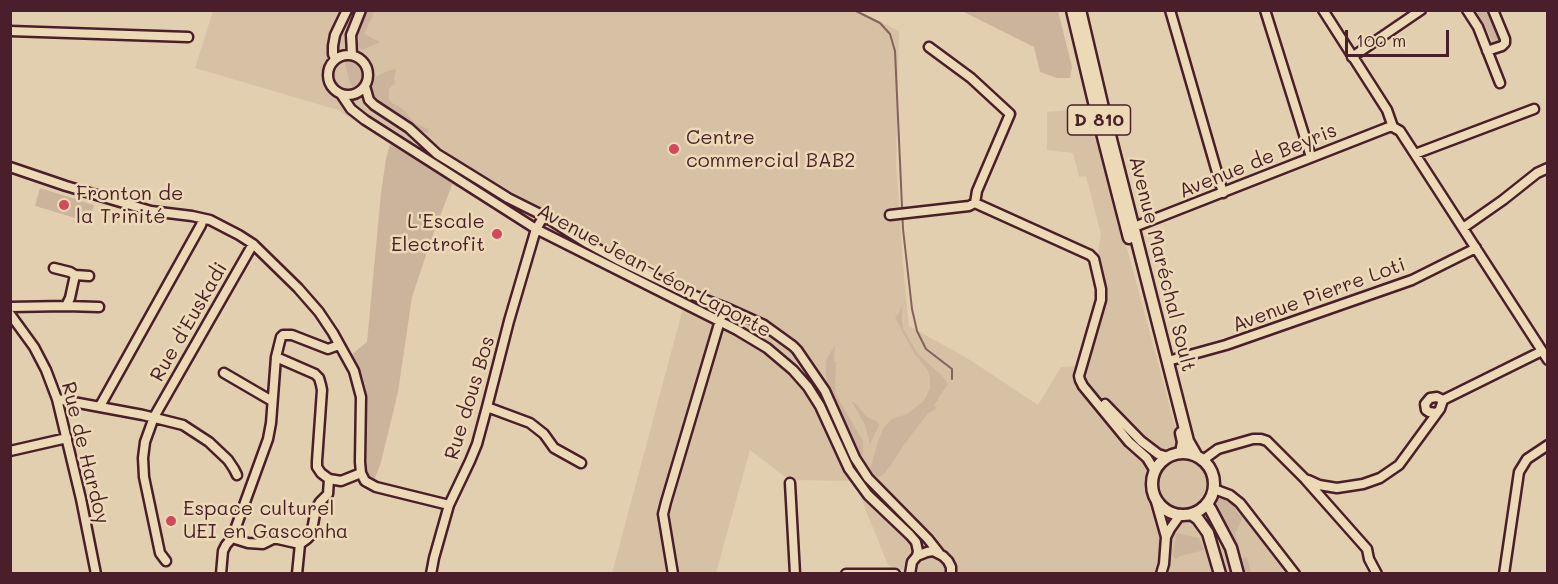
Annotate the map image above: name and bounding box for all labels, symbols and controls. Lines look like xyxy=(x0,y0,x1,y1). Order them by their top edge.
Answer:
scale bar xyxy=(1348,18,1452,56)
text: 100 m xyxy=(1356,28,1406,52)
road number: D 810 xyxy=(1068,105,1130,135)
street label: Avenue de Beyris xyxy=(1176,118,1340,204)
place label: Centre commercial BAB2 xyxy=(686,126,855,173)
marker: Centre commercial BAB2 xyxy=(667,142,681,156)
street label: Avenue Maréchal Soult xyxy=(1124,154,1200,374)
place label: Fronton de la Trinité xyxy=(76,182,183,229)
marker: Fronton de la Trinité xyxy=(57,198,71,212)
street label: Avenue Jean-Léon Laporte xyxy=(533,199,775,343)
place label: L'Escale Electrofit xyxy=(391,210,485,257)
marker: L'Escale Electrofit xyxy=(490,227,504,241)
street label: Avenue Pierre Loti xyxy=(1229,253,1409,337)
street label: Rue d'Euskadi xyxy=(145,258,233,386)
street label: Rue dous Bos xyxy=(440,333,500,463)
street label: Rue de Hardoy xyxy=(56,379,114,527)
place label: Espace culturel UEI en Gasconha xyxy=(183,497,348,544)
marker: Espace culturel UEI en Gasconha xyxy=(164,514,178,528)

